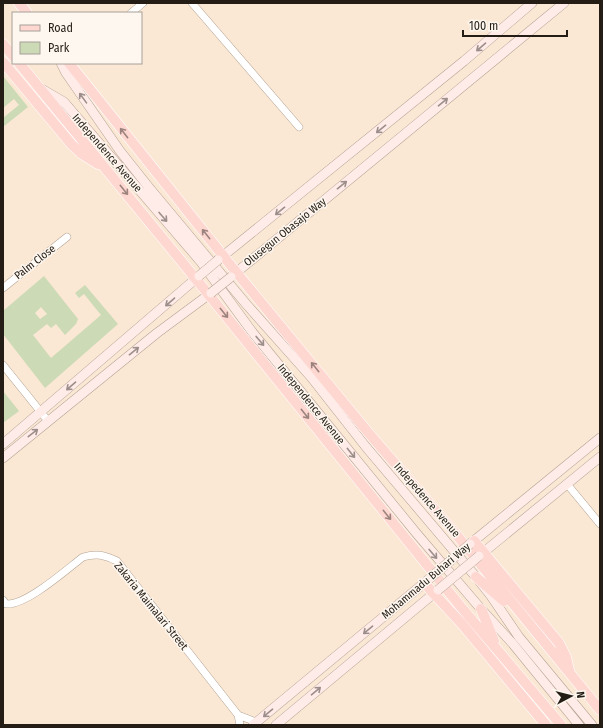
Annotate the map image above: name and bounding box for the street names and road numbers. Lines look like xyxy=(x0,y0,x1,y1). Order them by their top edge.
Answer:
street label: Independence Avenue xyxy=(69,111,145,195)
street label: Olusegun Obasajo Way xyxy=(241,195,329,269)
street label: Palm Close xyxy=(12,242,58,282)
street label: Independence Avenue xyxy=(275,361,347,447)
street label: Indepedence Avenue xyxy=(391,460,463,540)
street label: Mohammadu Buhari Way xyxy=(379,540,473,622)
street label: Zakaria Maimalari Street xyxy=(111,559,191,653)

